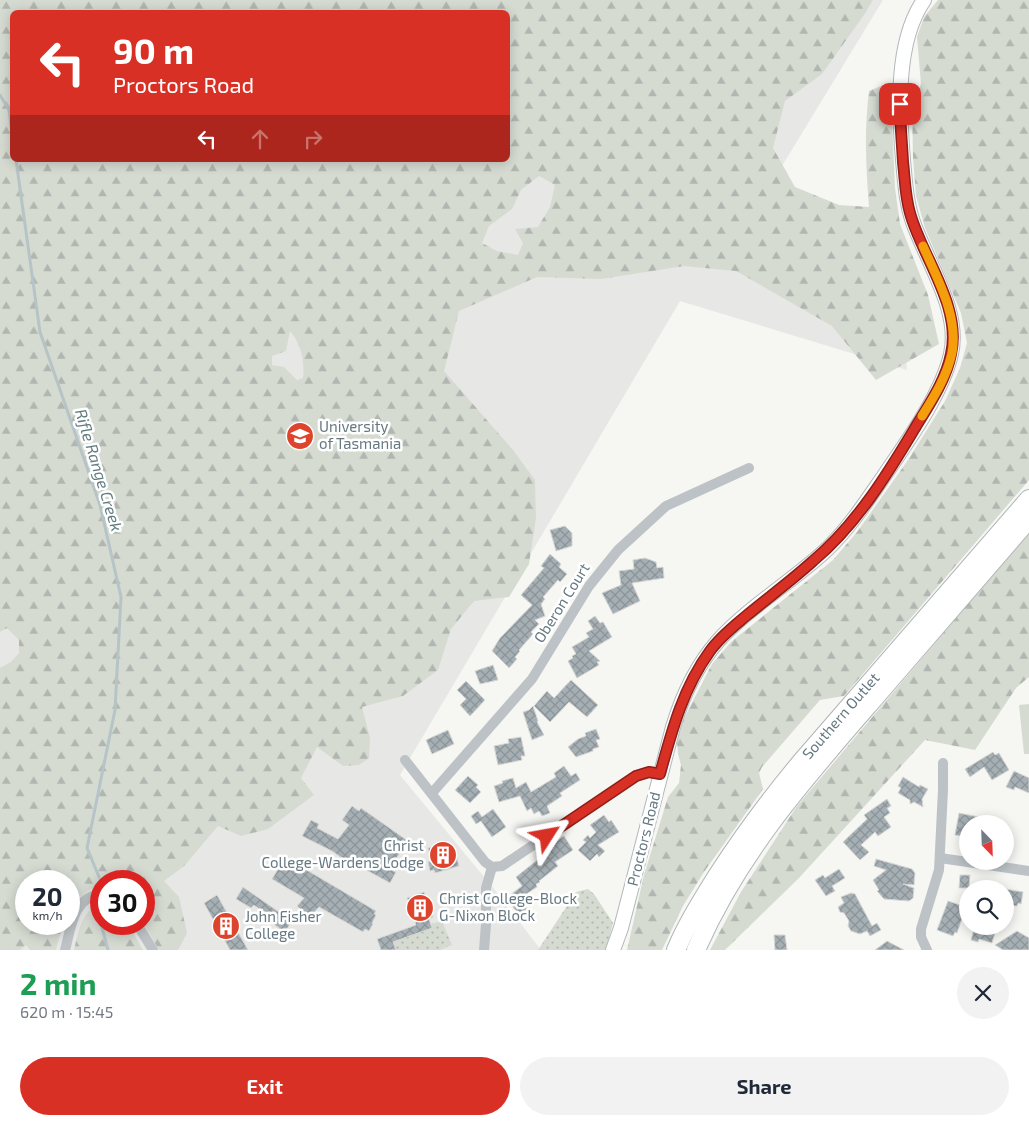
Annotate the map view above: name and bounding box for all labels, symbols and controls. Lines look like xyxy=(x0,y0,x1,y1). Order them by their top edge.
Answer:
text: 90 m xyxy=(113,29,194,71)
icon: left xyxy=(30,30,95,95)
text: Proctors Road xyxy=(113,71,254,97)
pin xyxy=(879,83,921,125)
icon: arrive xyxy=(886,90,914,118)
icon: left xyxy=(193,125,221,153)
icon: ahead xyxy=(246,125,274,153)
icon: right xyxy=(299,125,327,153)
water label: Rifle Range Creek xyxy=(72,406,127,533)
place label: University of Tasmania xyxy=(319,417,401,452)
school or university icon: University of Tasmania xyxy=(285,421,315,451)
street label: Oberon Court xyxy=(530,559,593,646)
street label: Southern Outlet xyxy=(798,668,883,762)
street label: Proctors Road xyxy=(623,790,663,888)
position arrow xyxy=(520,809,572,861)
north arrow xyxy=(959,815,1014,870)
map controls xyxy=(959,815,1014,935)
place label: Christ College-Wardens Lodge xyxy=(261,836,424,871)
building icon: Christ College-Wardens Lodge xyxy=(428,840,458,870)
speed limit sign: 30 xyxy=(90,870,155,935)
button: search xyxy=(959,880,1014,935)
text: 20 xyxy=(32,881,63,911)
place label: Christ College-Block G-Nixon Block xyxy=(439,889,577,924)
building icon: Christ College-Block G-Nixon Block xyxy=(405,893,435,923)
place label: John Fisher College xyxy=(245,907,322,942)
text: km/h xyxy=(33,908,62,922)
building icon: John Fisher College xyxy=(211,911,241,941)
text: 2 min xyxy=(20,965,97,1001)
button: close xyxy=(957,967,1009,1019)
text: 620 m · 15:45 xyxy=(20,1002,113,1021)
button: Exit xyxy=(20,1057,510,1115)
button: Share xyxy=(520,1057,1009,1115)

